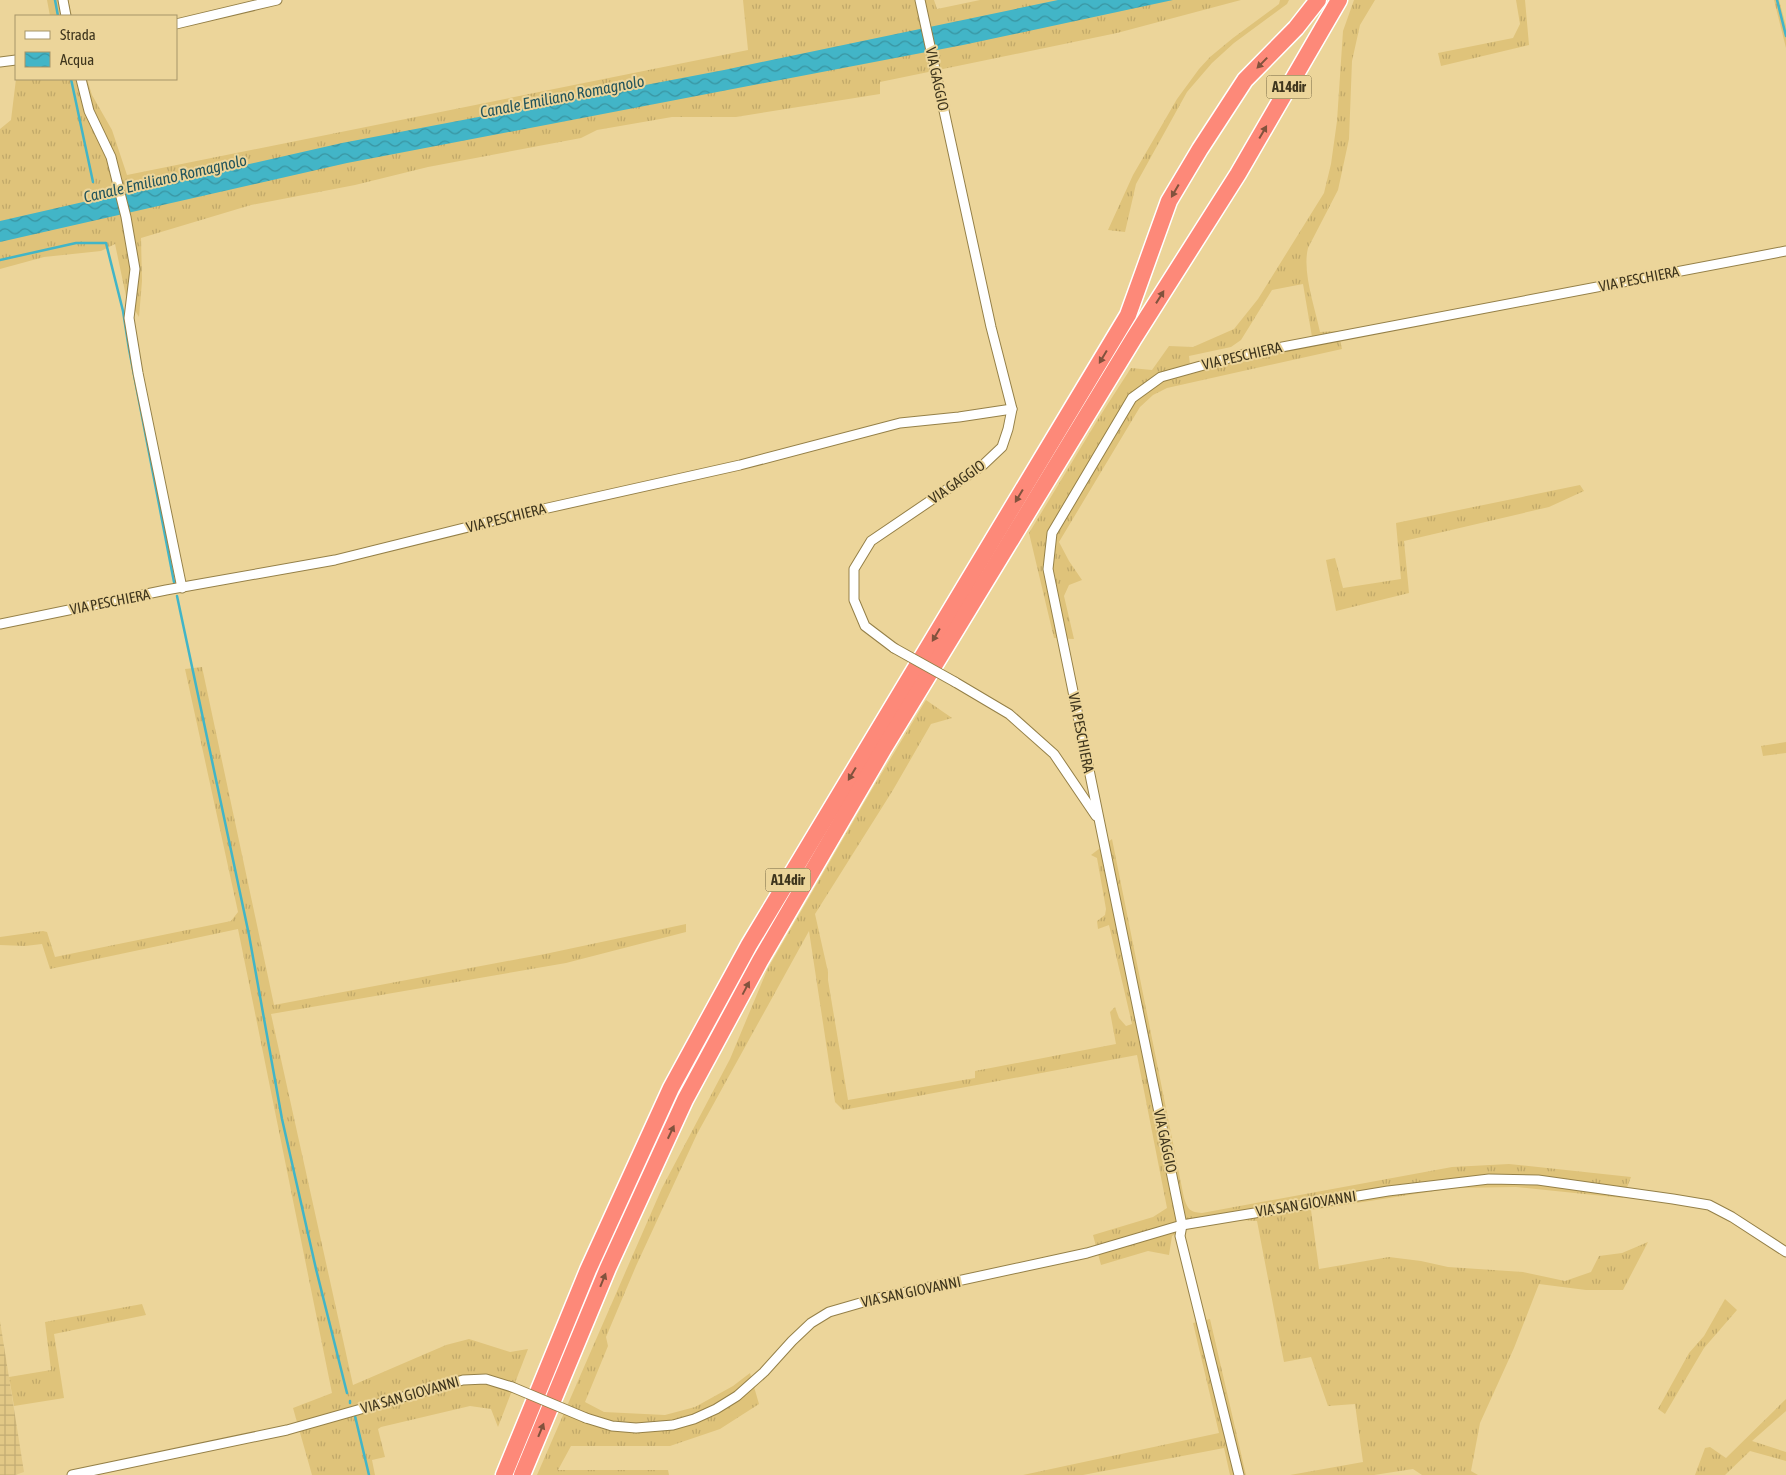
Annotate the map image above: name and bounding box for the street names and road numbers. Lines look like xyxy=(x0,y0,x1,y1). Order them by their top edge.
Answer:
street label: VIA GAGGIO xyxy=(922,46,953,112)
road number: A14dir xyxy=(1266,75,1312,98)
street label: VIA PESCHIERA xyxy=(1597,262,1681,295)
street label: VIA PESCHIERA xyxy=(1200,338,1284,373)
street label: VIA GAGGIO xyxy=(925,456,988,507)
street label: VIA PESCHIERA xyxy=(464,499,548,536)
street label: VIA PESCHIERA xyxy=(68,585,152,618)
street label: VIA PESCHIERA xyxy=(1065,691,1098,775)
road number: A14dir xyxy=(766,868,810,892)
street label: VIA GAGGIO xyxy=(1150,1108,1181,1174)
street label: VIA SAN GIOVANNI xyxy=(1254,1187,1357,1220)
street label: VIA SAN GIOVANNI xyxy=(860,1273,962,1310)
street label: VIA SAN GIOVANNI xyxy=(359,1372,461,1417)

